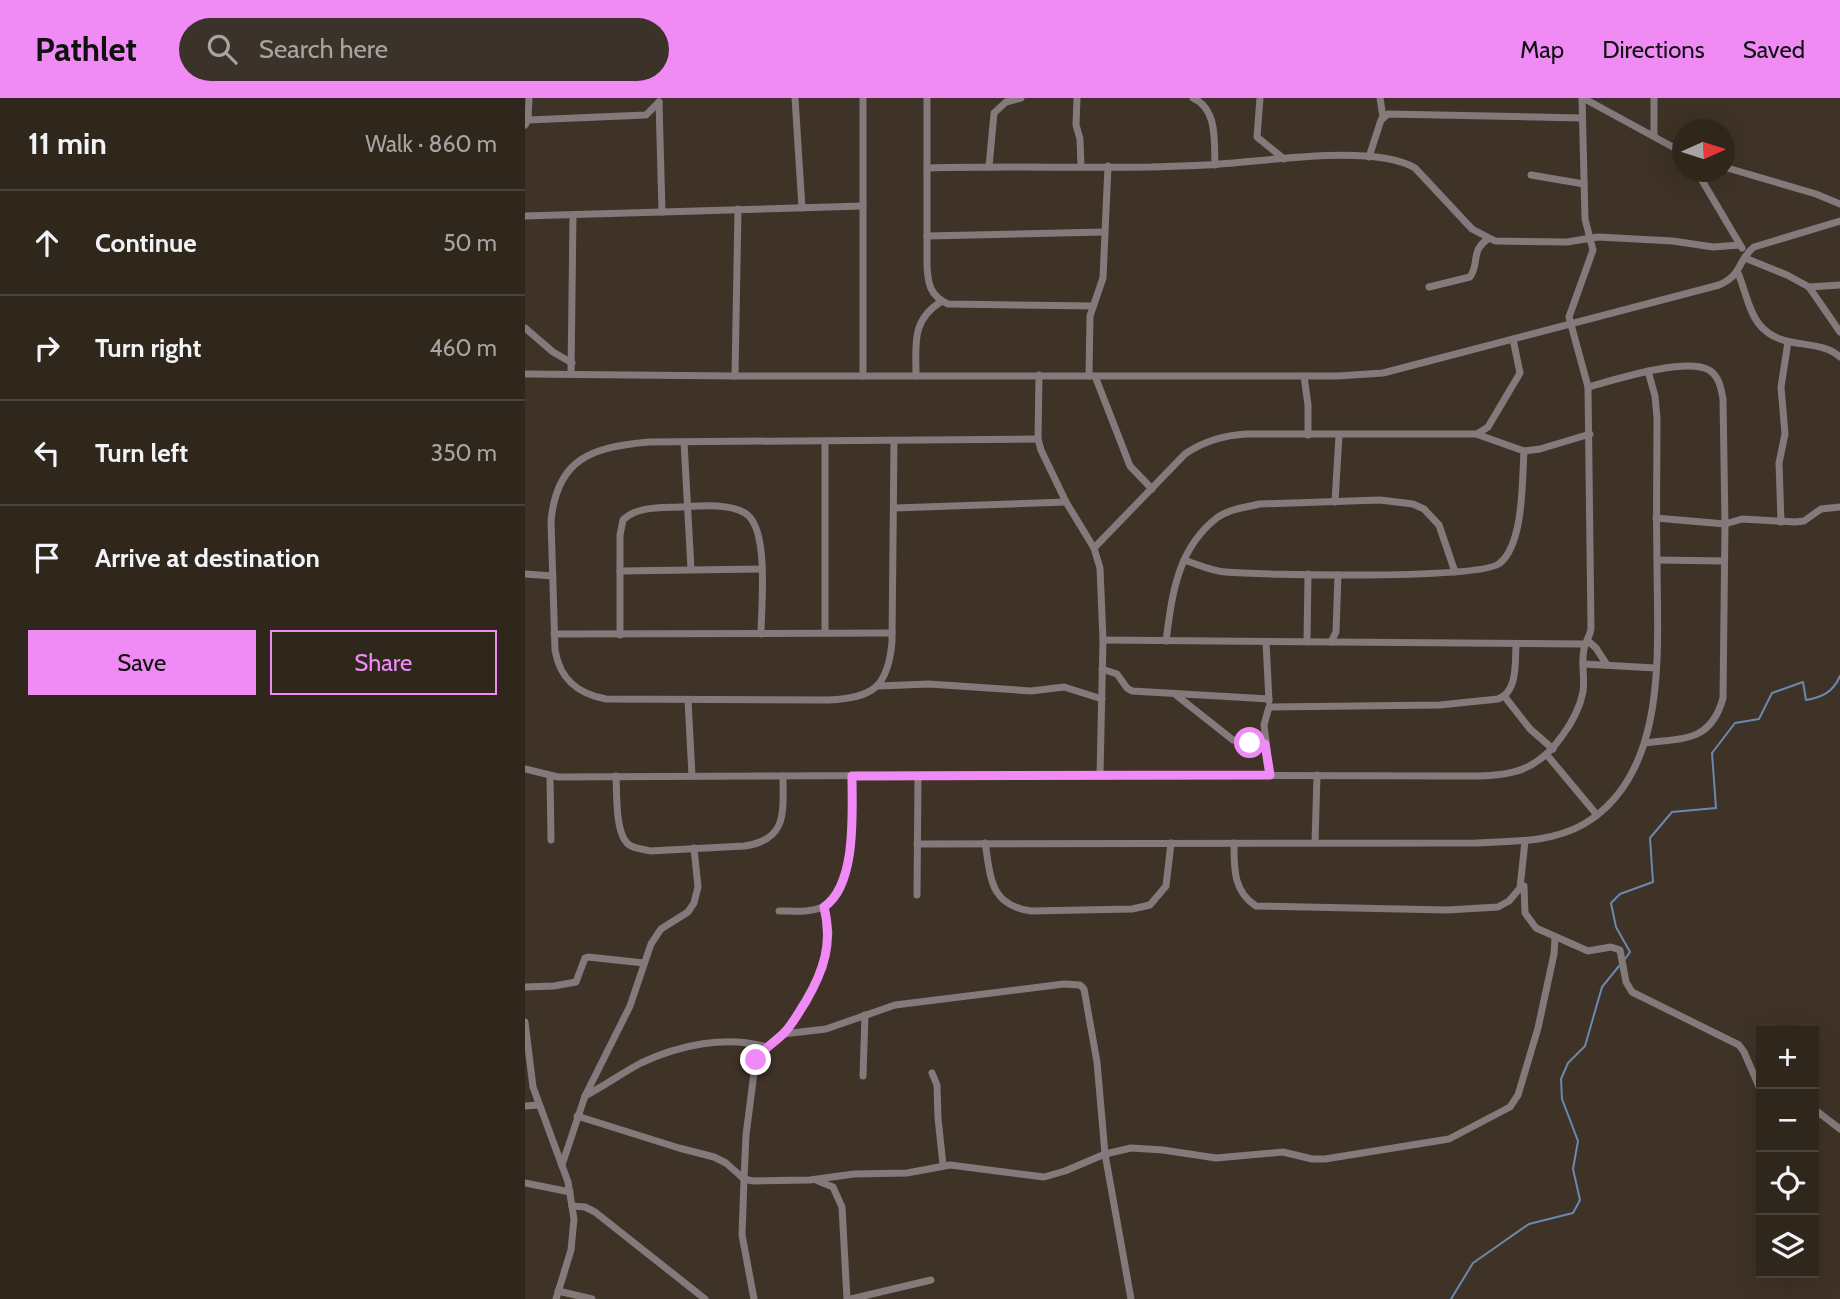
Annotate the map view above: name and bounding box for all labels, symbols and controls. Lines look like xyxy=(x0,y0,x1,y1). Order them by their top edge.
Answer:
search box xyxy=(179,18,669,81)
text: Pathlet xyxy=(35,29,137,69)
icon: search xyxy=(203,30,241,68)
text: Search here xyxy=(259,33,388,65)
text: Map xyxy=(1520,35,1564,64)
text: Directions xyxy=(1602,35,1705,64)
text: Saved xyxy=(1743,35,1805,64)
north arrow xyxy=(1672,119,1735,182)
text: 11 min xyxy=(28,125,107,162)
text: Walk · 860 m xyxy=(365,130,497,158)
icon: ahead xyxy=(28,224,66,262)
text: Continue xyxy=(95,227,197,259)
text: 50 m xyxy=(443,229,497,257)
icon: right xyxy=(28,329,66,367)
text: Turn right xyxy=(95,332,201,364)
text: 460 m xyxy=(429,334,497,362)
icon: left xyxy=(28,434,66,472)
text: Turn left xyxy=(95,437,188,469)
text: 350 m xyxy=(431,439,497,467)
icon: arrive xyxy=(28,539,66,577)
text: Arrive at destination xyxy=(95,542,320,574)
button: Save xyxy=(28,630,256,695)
button: Share xyxy=(270,630,497,695)
route start xyxy=(1234,727,1265,758)
map controls xyxy=(1756,1026,1819,1278)
button: + xyxy=(1756,1026,1819,1089)
route end xyxy=(740,1044,771,1075)
button: − xyxy=(1756,1089,1819,1152)
button: locate xyxy=(1756,1152,1819,1215)
button: layers xyxy=(1756,1215,1819,1278)

